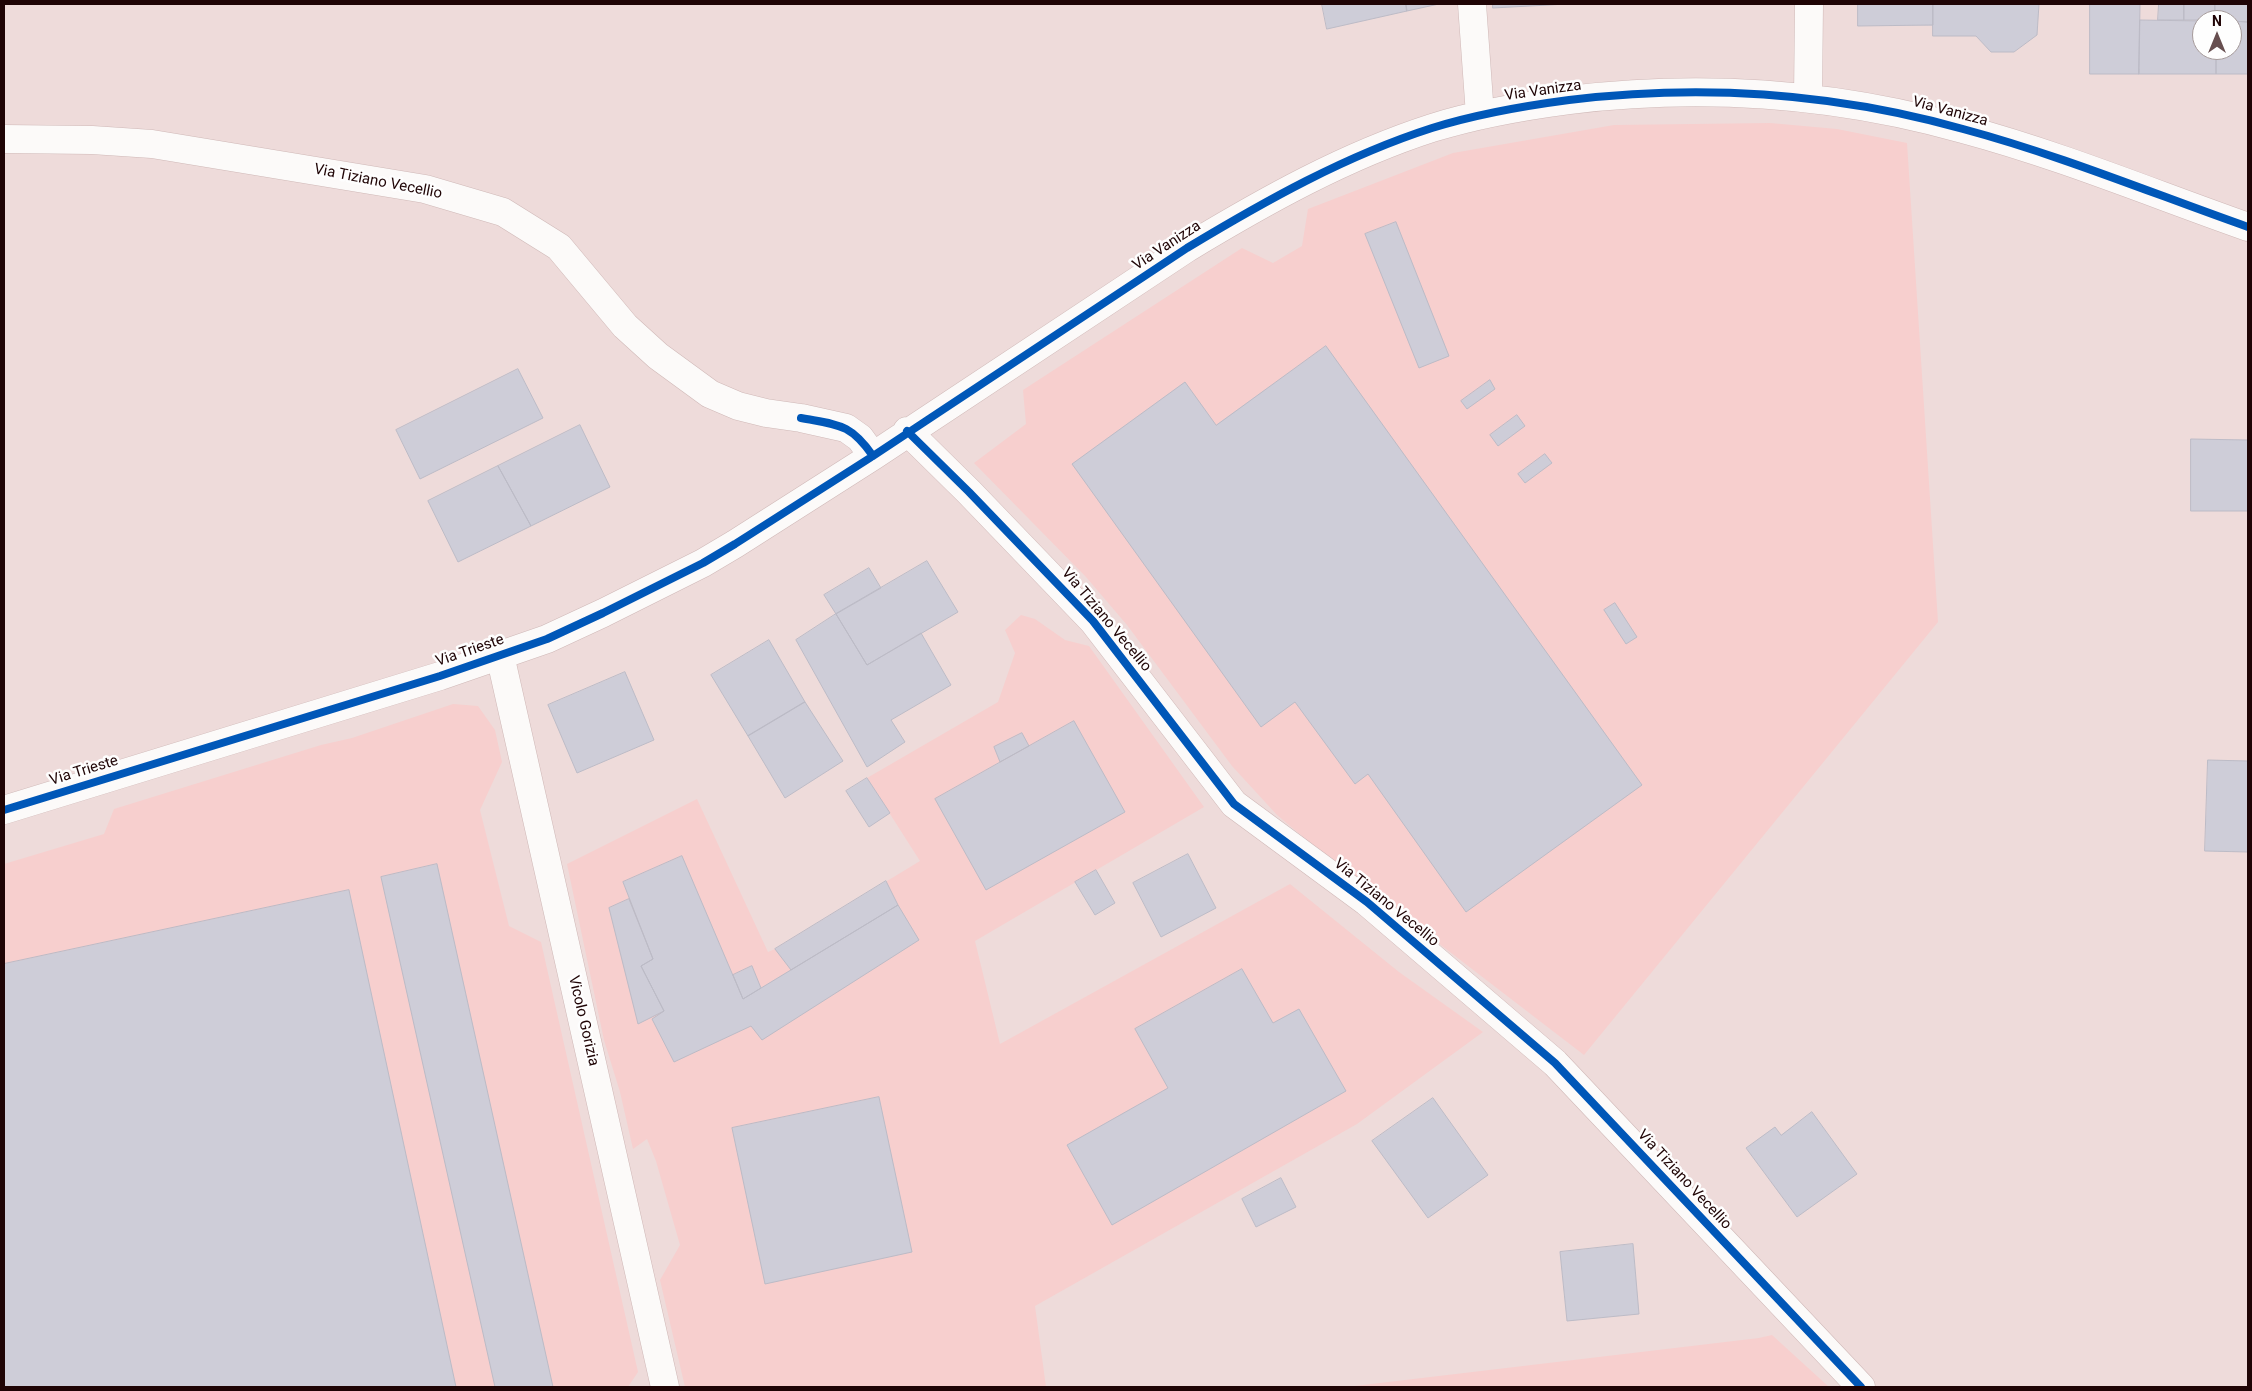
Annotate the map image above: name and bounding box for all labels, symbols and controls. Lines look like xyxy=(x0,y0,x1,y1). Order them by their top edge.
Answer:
north arrow xyxy=(2192,10,2242,60)
text: N xyxy=(2212,13,2222,29)
street label: Via Vanizza xyxy=(1503,77,1583,105)
street label: Via Vanizza xyxy=(1910,93,1990,131)
street label: Via Tiziano Vecellio xyxy=(312,161,444,203)
street label: Via Vanizza xyxy=(1130,217,1204,275)
street label: Via Tiziano Vecellio xyxy=(1057,564,1155,676)
street label: Via Trieste xyxy=(434,631,506,671)
street label: Via Trieste xyxy=(48,752,120,790)
street label: Via Tiziano Vecellio xyxy=(1330,855,1442,951)
street label: Vicolo Gorizia xyxy=(564,974,602,1068)
street label: Via Tiziano Vecellio xyxy=(1633,1126,1735,1234)

